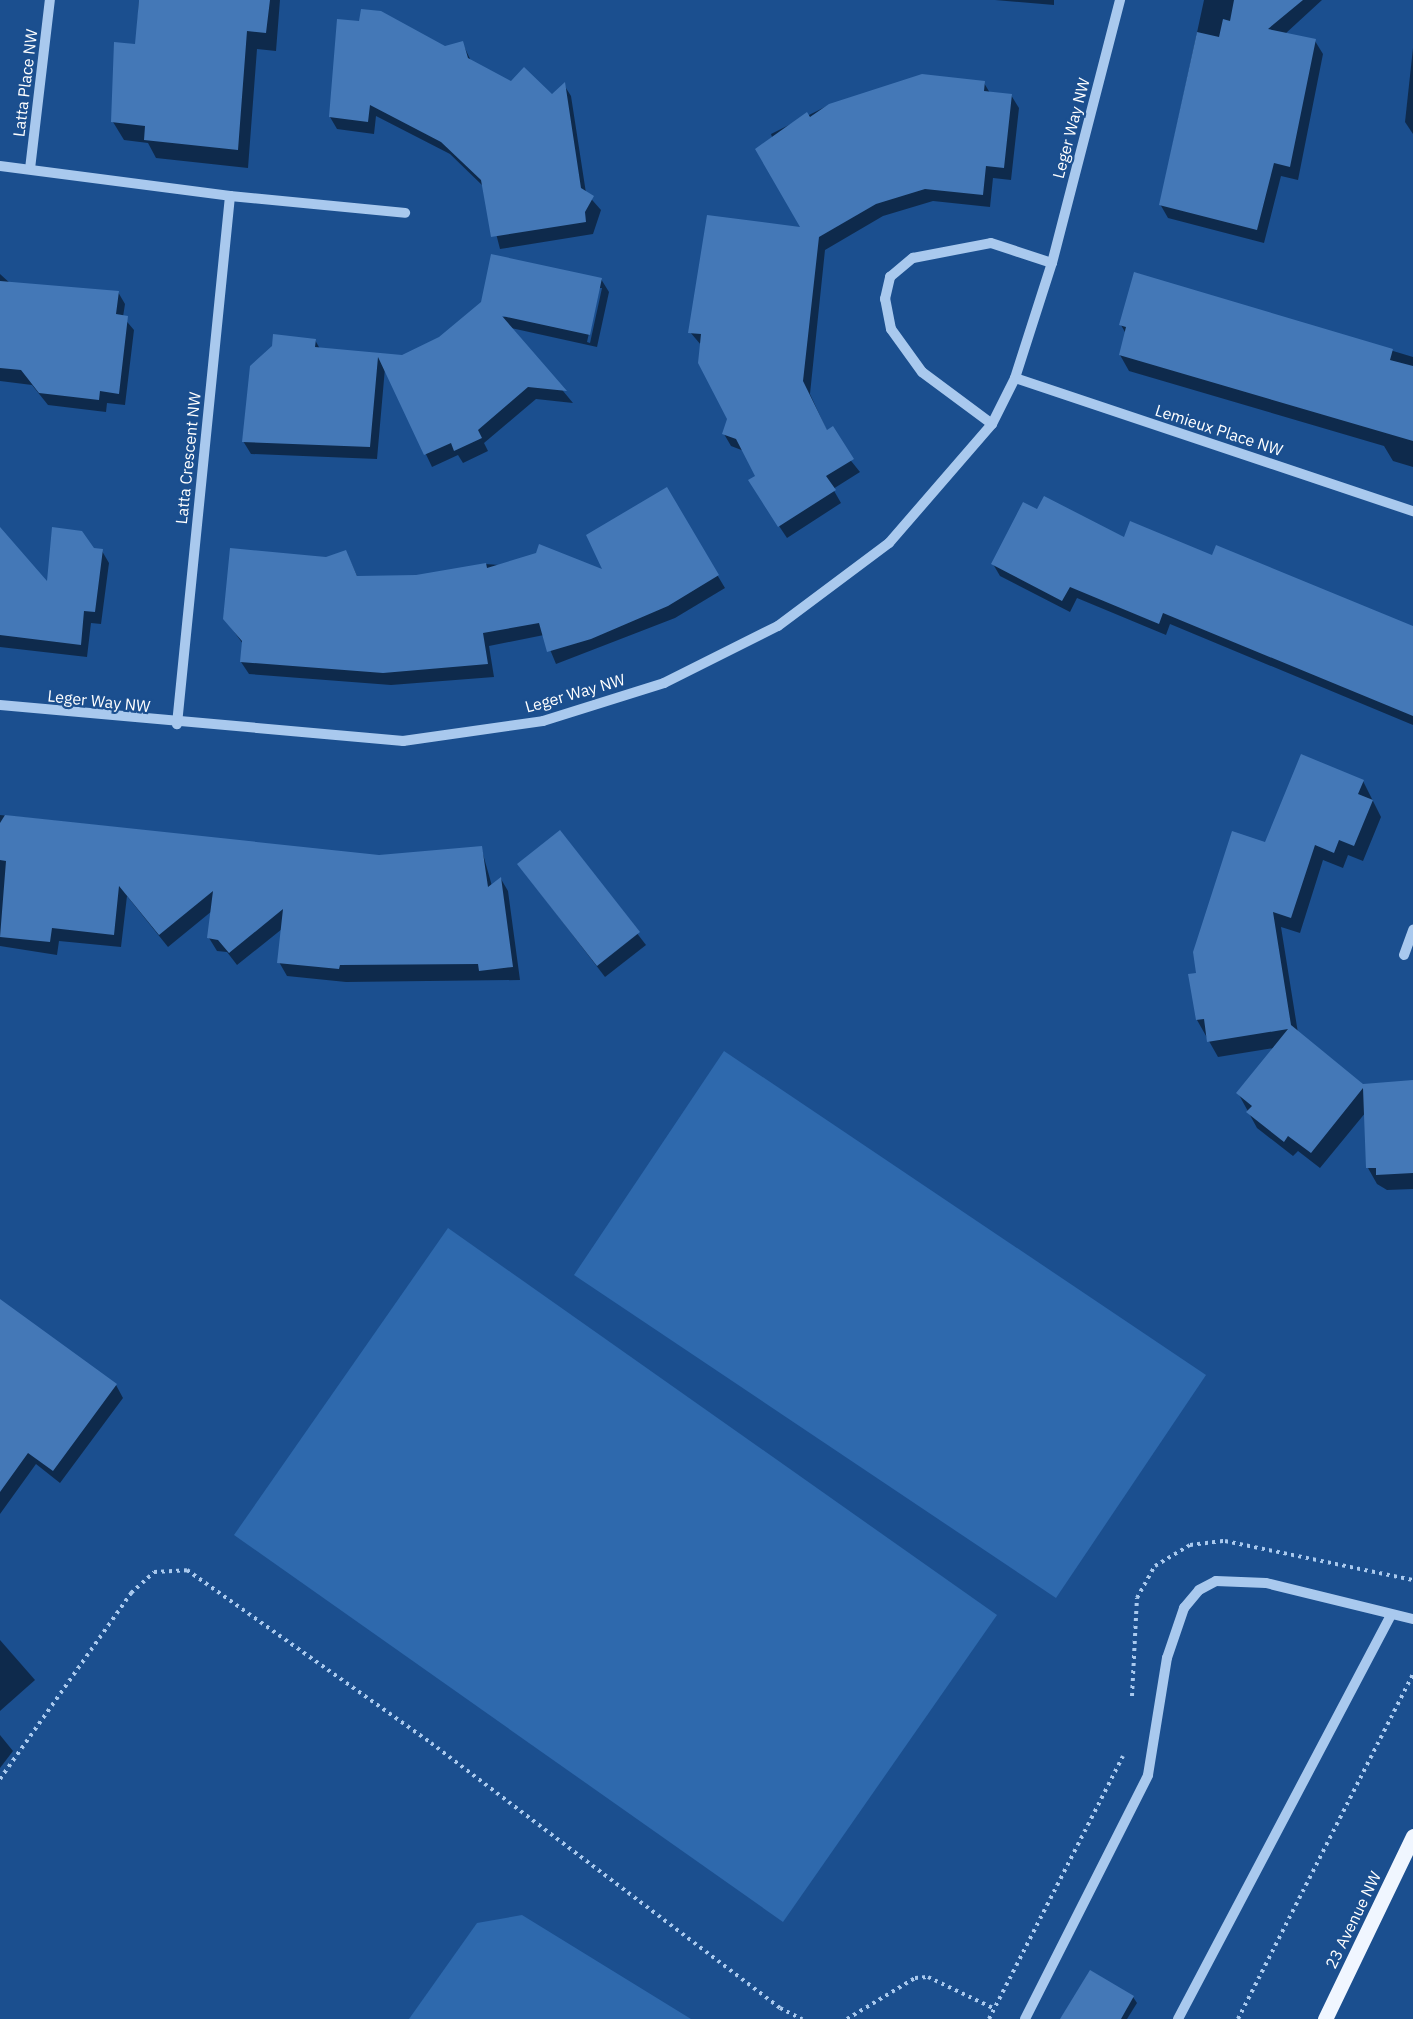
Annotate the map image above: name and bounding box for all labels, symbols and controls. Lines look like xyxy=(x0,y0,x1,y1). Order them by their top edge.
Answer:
street label: Latta Place NW xyxy=(9,28,41,138)
street label: Leger Way NW xyxy=(1048,76,1094,180)
street label: Latta Crescent NW xyxy=(171,391,205,525)
street label: Lemieux Place NW xyxy=(1153,400,1285,460)
street label: Leger Way NW xyxy=(523,670,627,716)
street label: Leger Way NW xyxy=(47,686,151,716)
street label: 23 Avenue NW xyxy=(1321,1868,1385,1972)

